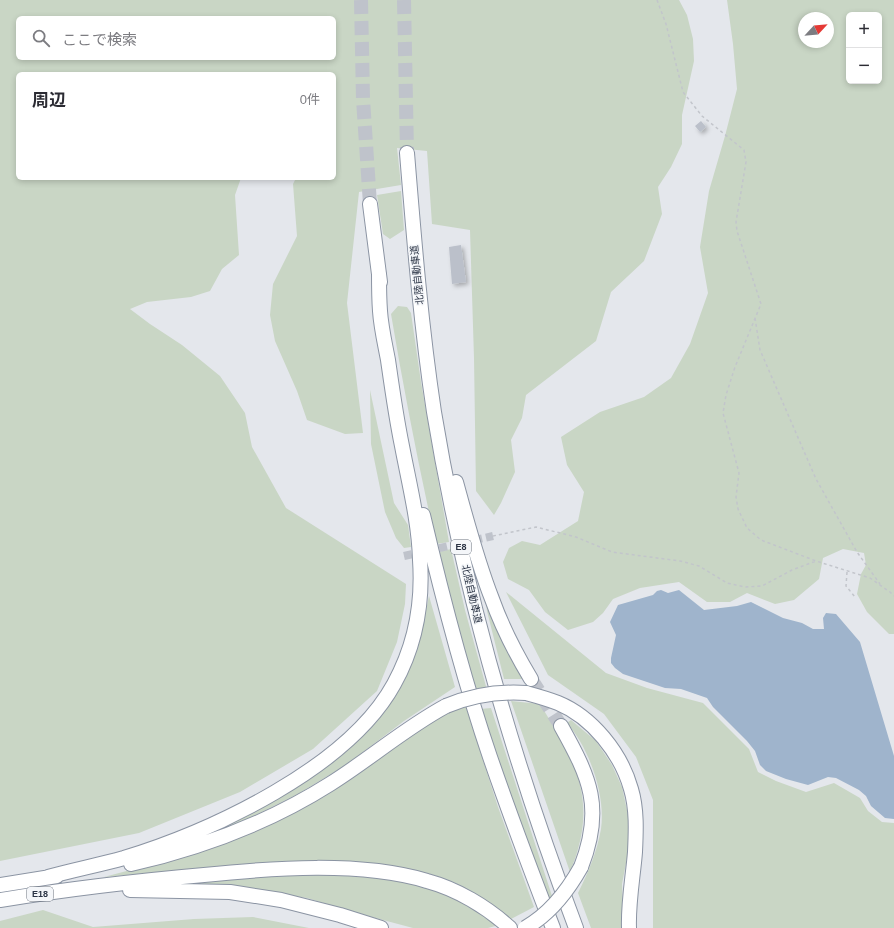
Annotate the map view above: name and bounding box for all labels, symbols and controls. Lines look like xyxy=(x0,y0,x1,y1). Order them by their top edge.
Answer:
north arrow xyxy=(798,12,834,48)
map controls xyxy=(846,12,882,84)
button: + xyxy=(846,12,882,48)
search box xyxy=(16,16,336,60)
icon: search xyxy=(30,27,52,49)
text: ここで検索 xyxy=(62,31,137,48)
button: − xyxy=(846,48,882,84)
text: 周辺 xyxy=(32,91,66,110)
text: 0件 xyxy=(300,92,320,107)
street label: 北陸自動車道 xyxy=(408,245,426,305)
road number: E8 xyxy=(451,540,471,554)
street label: 北陸自動車道 xyxy=(460,564,484,624)
road number: E18 xyxy=(27,887,53,901)

